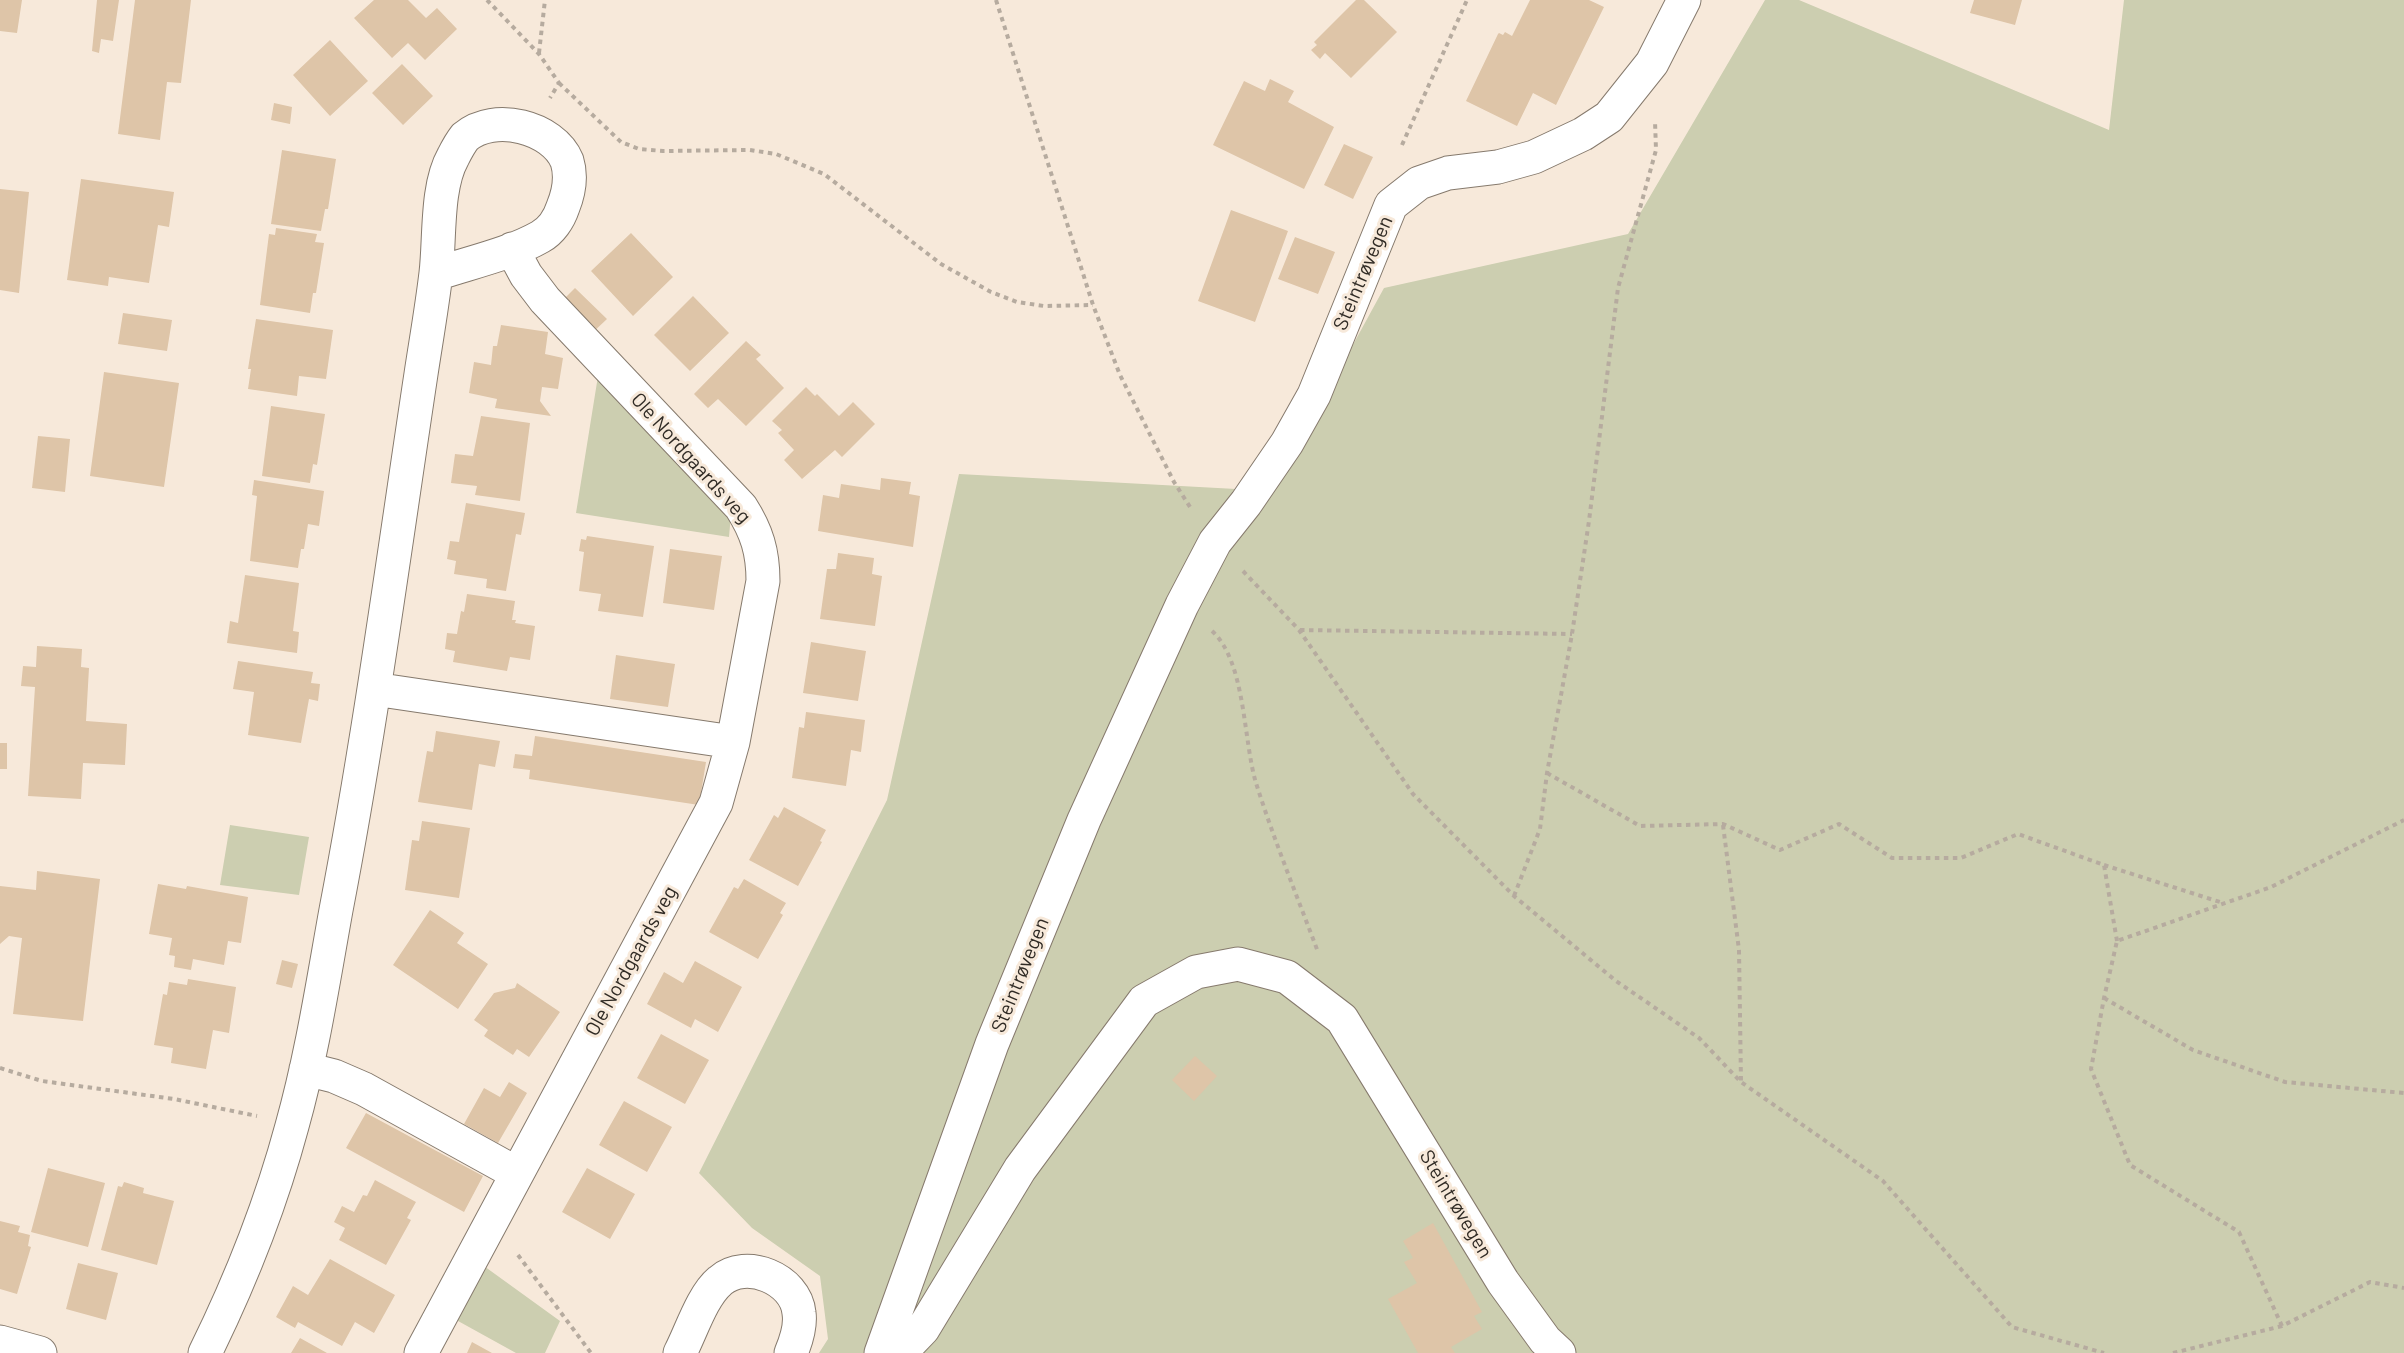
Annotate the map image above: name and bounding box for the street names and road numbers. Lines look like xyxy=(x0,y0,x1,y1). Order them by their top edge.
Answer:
street label: Steintrøvegen xyxy=(1328,212,1398,334)
street label: Ole Nordgaards veg xyxy=(626,388,756,528)
street label: Ole Nordgaards veg xyxy=(580,882,682,1040)
street label: Steintrøvegen xyxy=(986,914,1054,1036)
street label: Steintrøvegen xyxy=(1414,1146,1498,1262)

